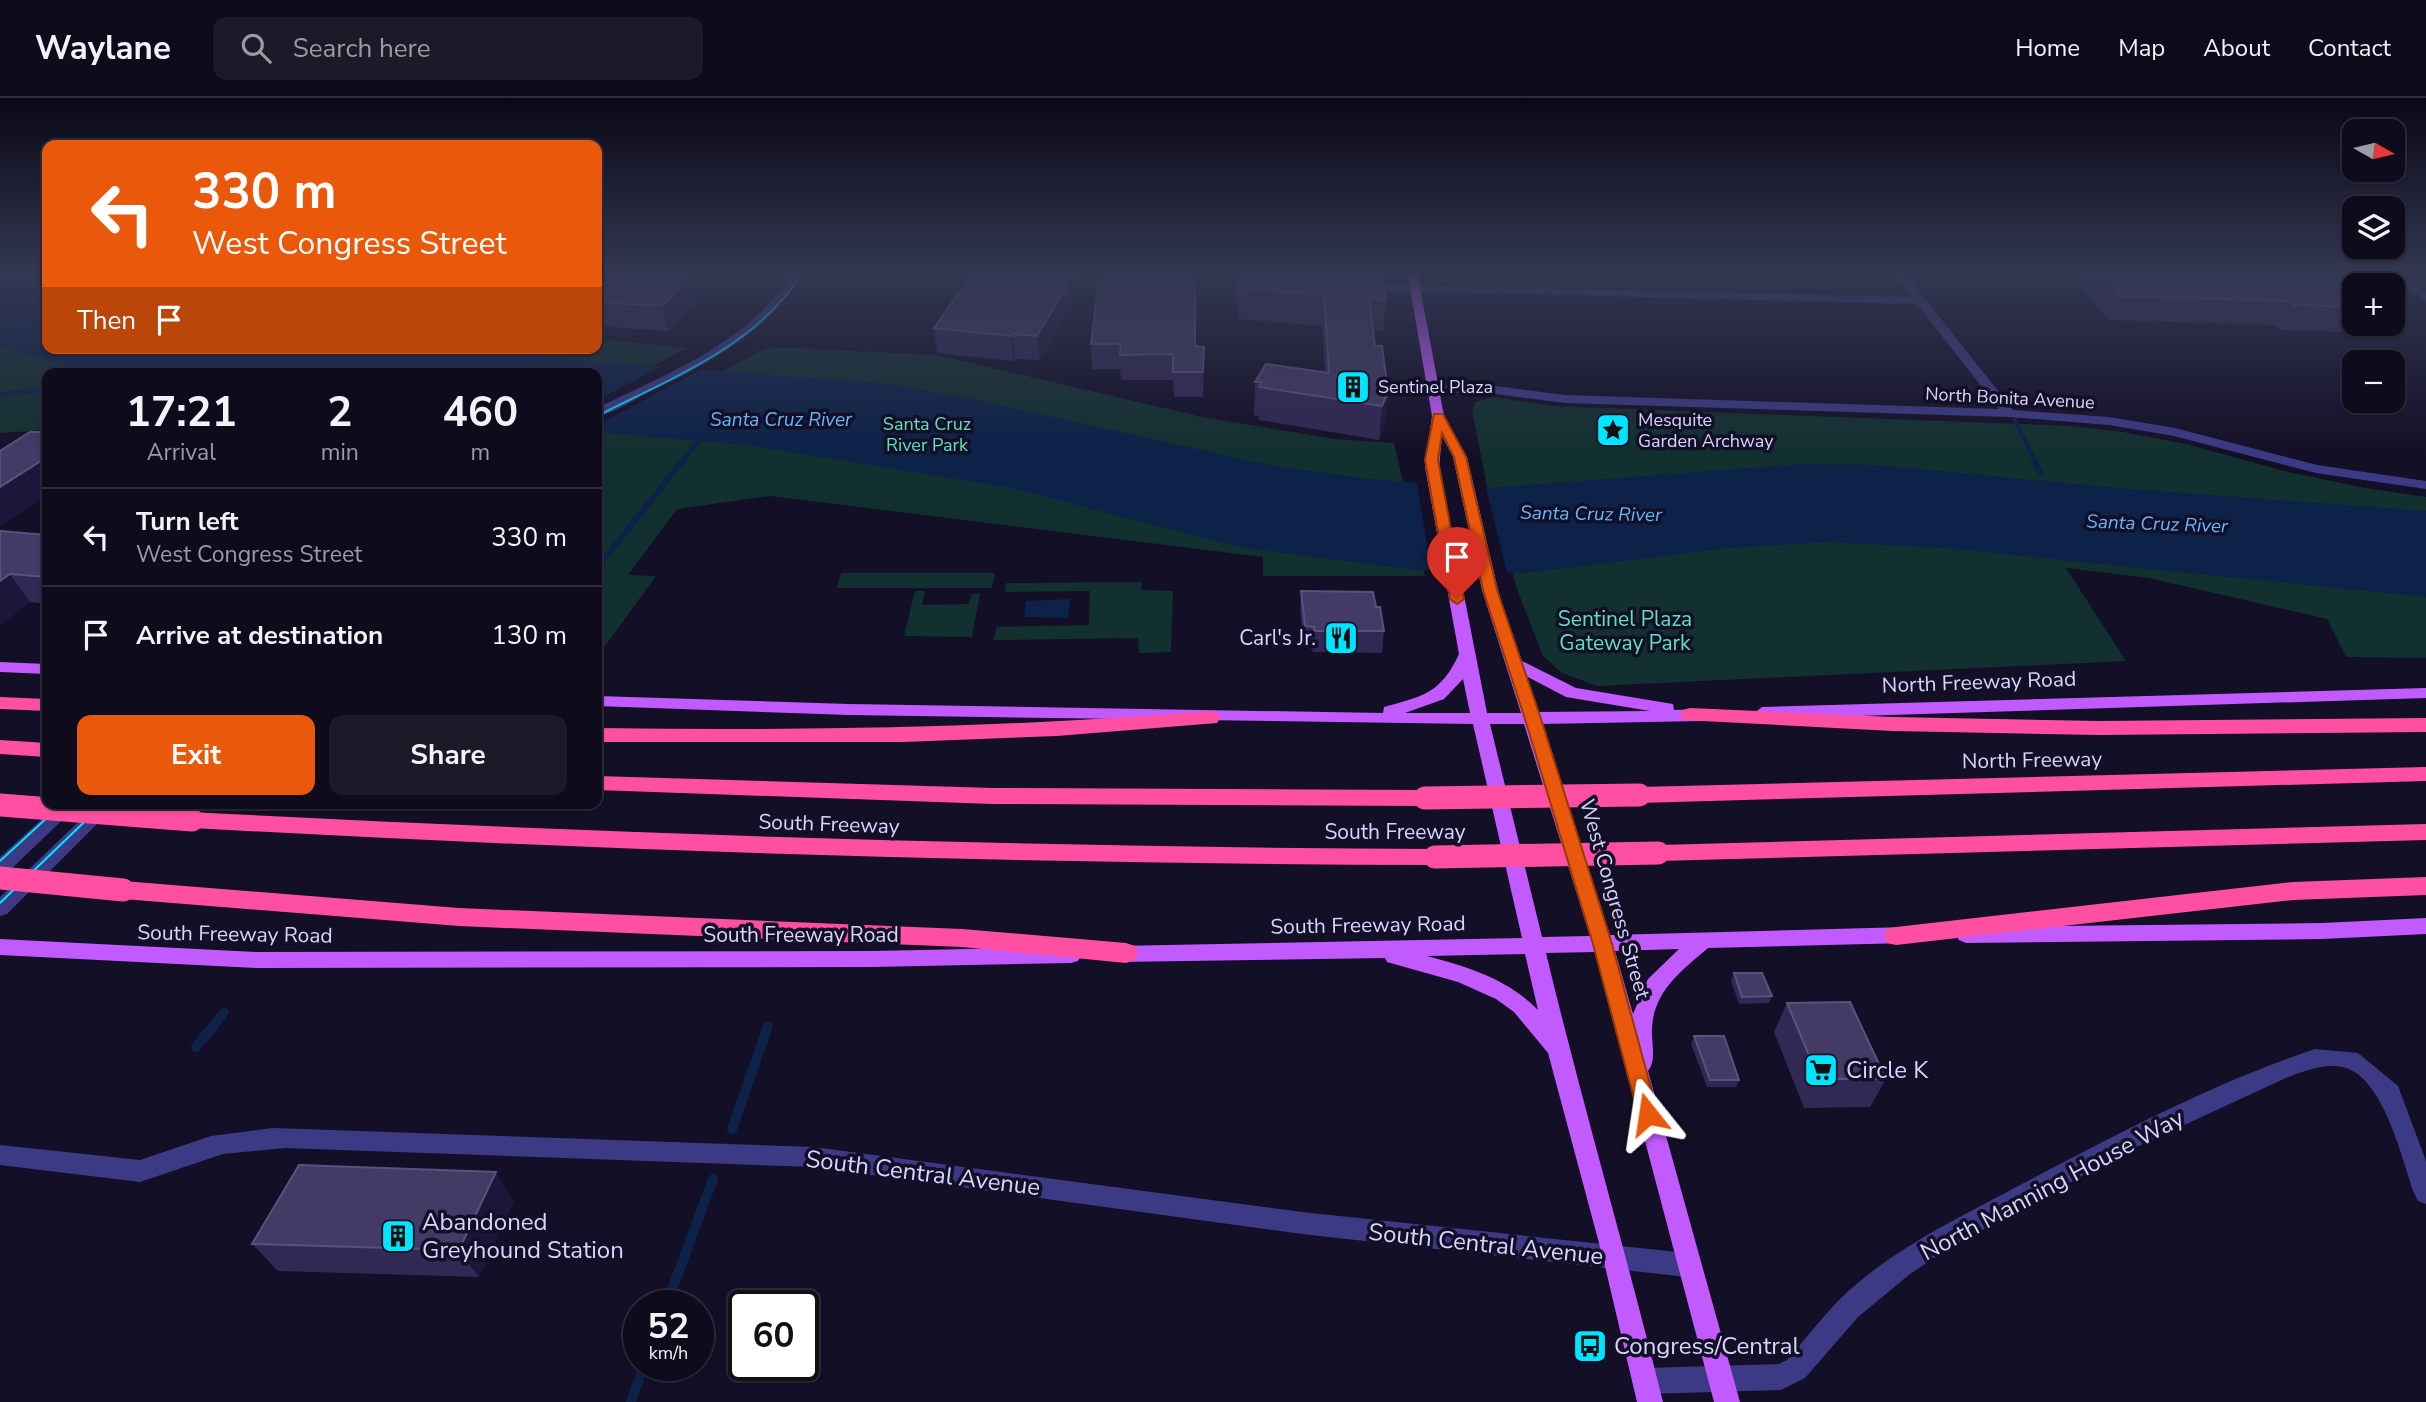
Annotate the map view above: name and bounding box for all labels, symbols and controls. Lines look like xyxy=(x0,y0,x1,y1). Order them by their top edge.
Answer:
search box xyxy=(213,17,703,80)
text: Waylane xyxy=(35,26,171,71)
icon: search xyxy=(237,29,275,67)
text: Search here xyxy=(293,31,431,66)
text: Home xyxy=(2015,32,2080,64)
text: Map xyxy=(2118,32,2165,64)
text: About xyxy=(2203,32,2270,64)
text: Contact xyxy=(2308,32,2391,64)
north arrow xyxy=(2342,119,2404,182)
map controls xyxy=(2342,119,2405,413)
text: 330 m xyxy=(192,158,336,225)
icon: left xyxy=(77,168,168,259)
button: layers xyxy=(2342,196,2405,259)
text: West Congress Street xyxy=(192,222,507,265)
button: + xyxy=(2342,273,2405,336)
icon: arrive xyxy=(150,301,188,339)
text: Then xyxy=(77,303,136,338)
button: − xyxy=(2342,350,2405,413)
building icon: Sentinel Plaza xyxy=(1334,368,1372,406)
place label: Sentinel Plaza xyxy=(1378,375,1493,399)
street label: North Bonita Avenue xyxy=(1925,382,2095,414)
text: 17:21 xyxy=(126,384,237,441)
text: 2 xyxy=(327,384,352,441)
text: 460 xyxy=(443,384,518,441)
water label: Santa Cruz River xyxy=(710,407,853,433)
place label: Mesquite Garden Archway xyxy=(1638,408,1774,453)
place icon: Mesquite Garden Archway xyxy=(1594,411,1632,449)
park label: Santa Cruz River Park xyxy=(883,412,971,457)
text: Arrival xyxy=(147,437,216,468)
text: min xyxy=(321,437,359,468)
text: m xyxy=(471,437,490,468)
water label: Santa Cruz River xyxy=(1520,500,1663,528)
text: Turn left xyxy=(136,504,239,539)
water label: Santa Cruz River xyxy=(2086,509,2229,540)
icon: left xyxy=(77,518,115,556)
text: 330 m xyxy=(491,520,567,555)
pin xyxy=(1427,527,1487,599)
icon: arrive xyxy=(1438,538,1476,576)
text: West Congress Street xyxy=(136,539,362,570)
park label: Sentinel Plaza Gateway Park xyxy=(1558,605,1692,657)
icon: arrive xyxy=(77,616,115,654)
text: Arrive at destination xyxy=(136,618,383,653)
text: 130 m xyxy=(491,618,567,653)
restaurant icon: Carl's Jr. xyxy=(1322,619,1360,657)
place label: Carl's Jr. xyxy=(1239,624,1316,652)
street label: North Freeway Road xyxy=(1881,665,2077,699)
button: Exit xyxy=(77,715,315,795)
button: Share xyxy=(329,715,567,795)
street label: North Freeway xyxy=(1962,745,2103,775)
street label: West Congress Street xyxy=(1573,796,1657,1003)
street label: South Freeway xyxy=(758,808,900,840)
street label: South Freeway xyxy=(1324,818,1466,846)
street label: South Freeway Road xyxy=(1270,909,1466,941)
street label: South Freeway Road xyxy=(137,918,333,950)
street label: South Freeway Road xyxy=(703,921,899,949)
supermarket icon: Circle K xyxy=(1802,1051,1840,1089)
place label: Circle K xyxy=(1846,1054,1929,1086)
position arrow xyxy=(1611,1077,1685,1151)
street label: North Manning House Way xyxy=(1915,1102,2190,1268)
street label: South Central Avenue xyxy=(804,1143,1042,1203)
place label: Abandoned Greyhound Station xyxy=(422,1206,624,1266)
street label: South Central Avenue xyxy=(1367,1216,1605,1272)
building icon: Abandoned Greyhound Station xyxy=(379,1217,417,1255)
speed limit sign: 60 xyxy=(728,1290,819,1381)
text: 52 xyxy=(647,1303,690,1350)
bus stop icon: Congress/Central xyxy=(1571,1327,1609,1365)
place label: Congress/Central xyxy=(1614,1330,1800,1362)
text: km/h xyxy=(649,1341,688,1365)

